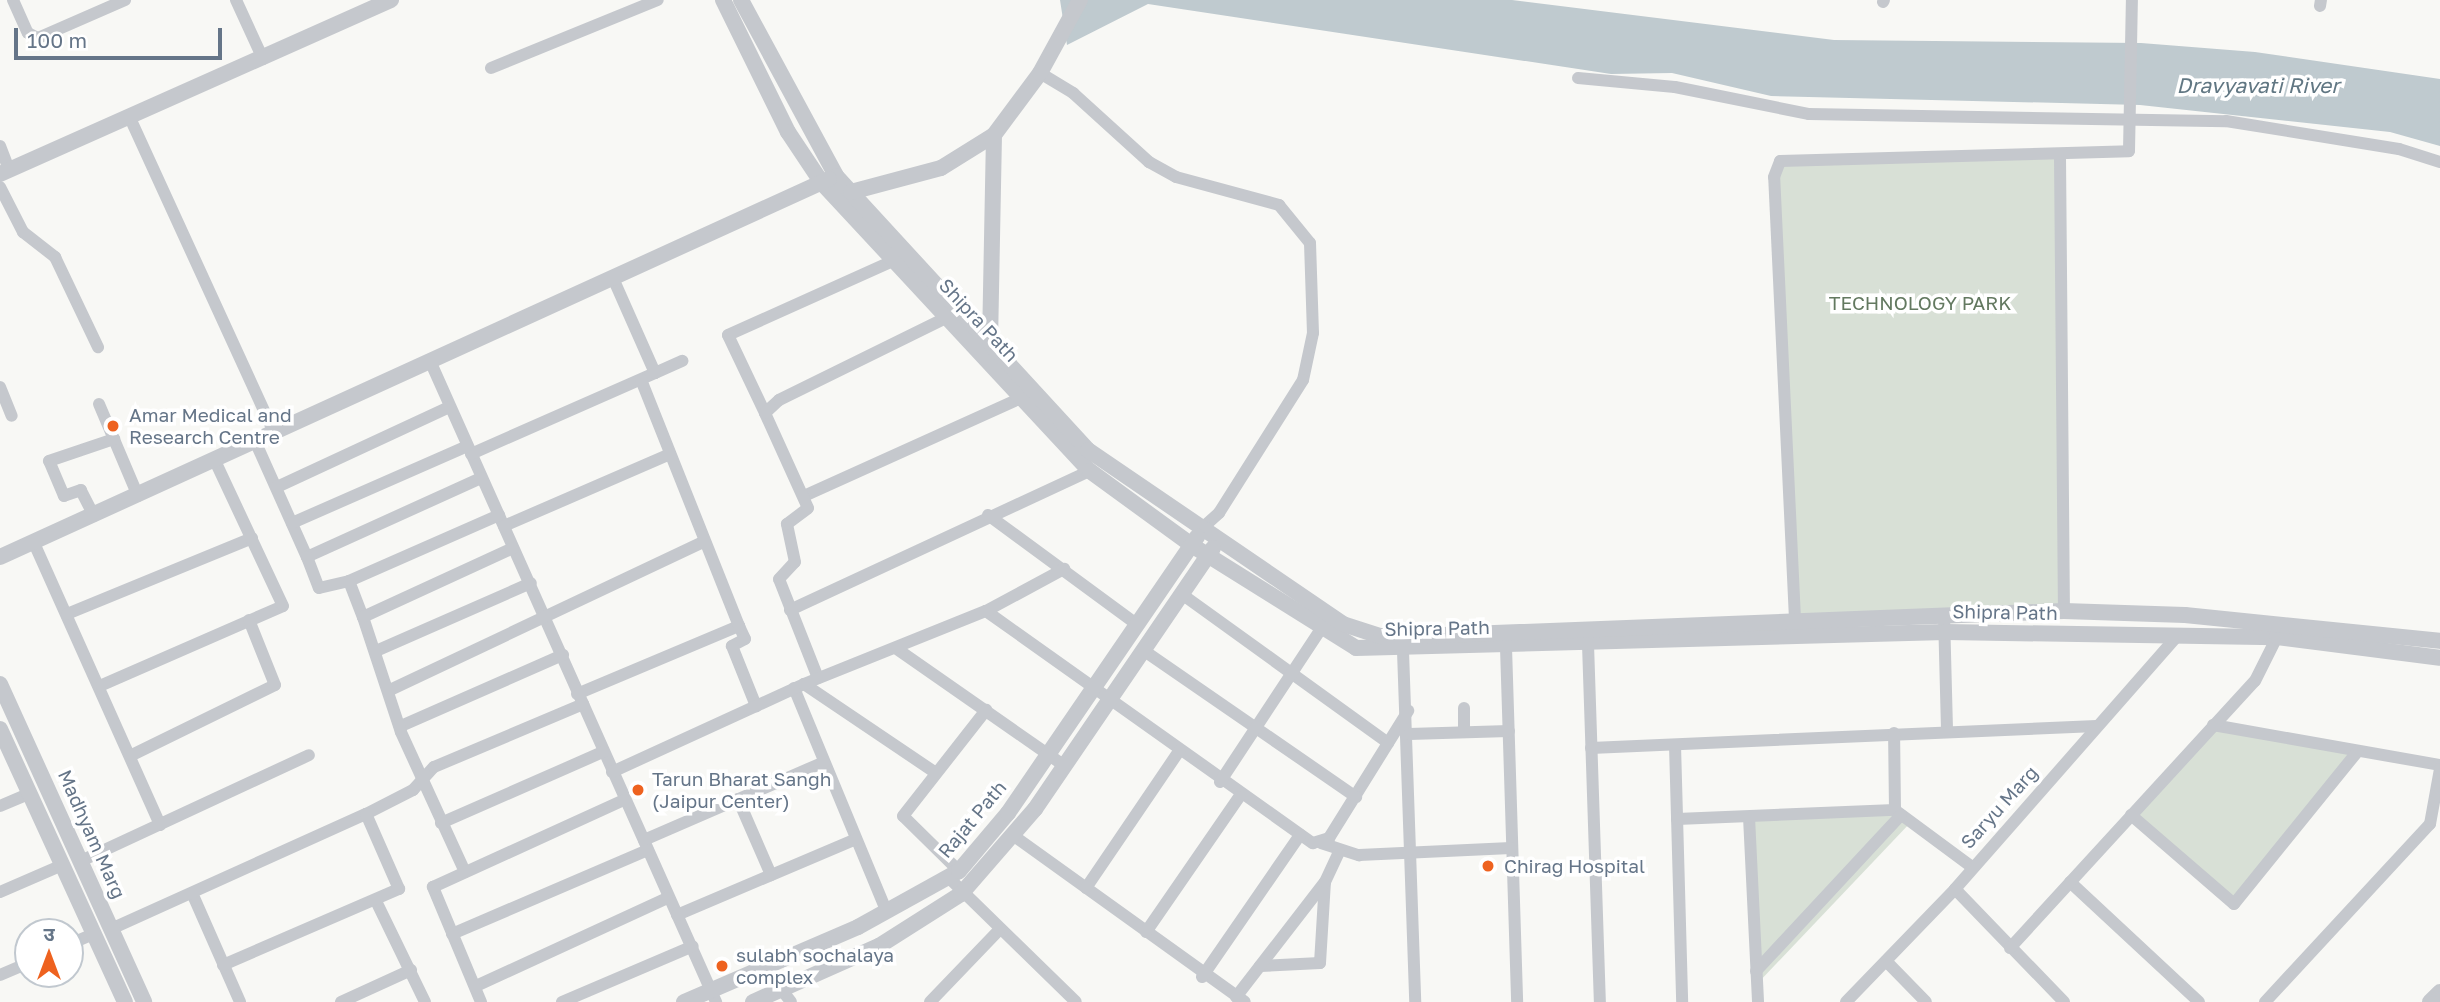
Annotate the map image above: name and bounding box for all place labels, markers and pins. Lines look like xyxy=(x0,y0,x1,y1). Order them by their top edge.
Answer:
place label: Amar Medical and Research Centre xyxy=(129,404,292,448)
marker: Amar Medical and Research Centre xyxy=(103,416,123,436)
place label: Tarun Bharat Sangh (Jaipur Center) xyxy=(652,768,831,812)
marker: Tarun Bharat Sangh (Jaipur Center) xyxy=(630,782,646,798)
place label: Chirag Hospital xyxy=(1504,855,1645,877)
marker: Chirag Hospital xyxy=(1478,856,1498,876)
place label: sulabh sochalaya complex xyxy=(736,944,894,988)
marker: sulabh sochalaya complex xyxy=(714,958,730,974)

